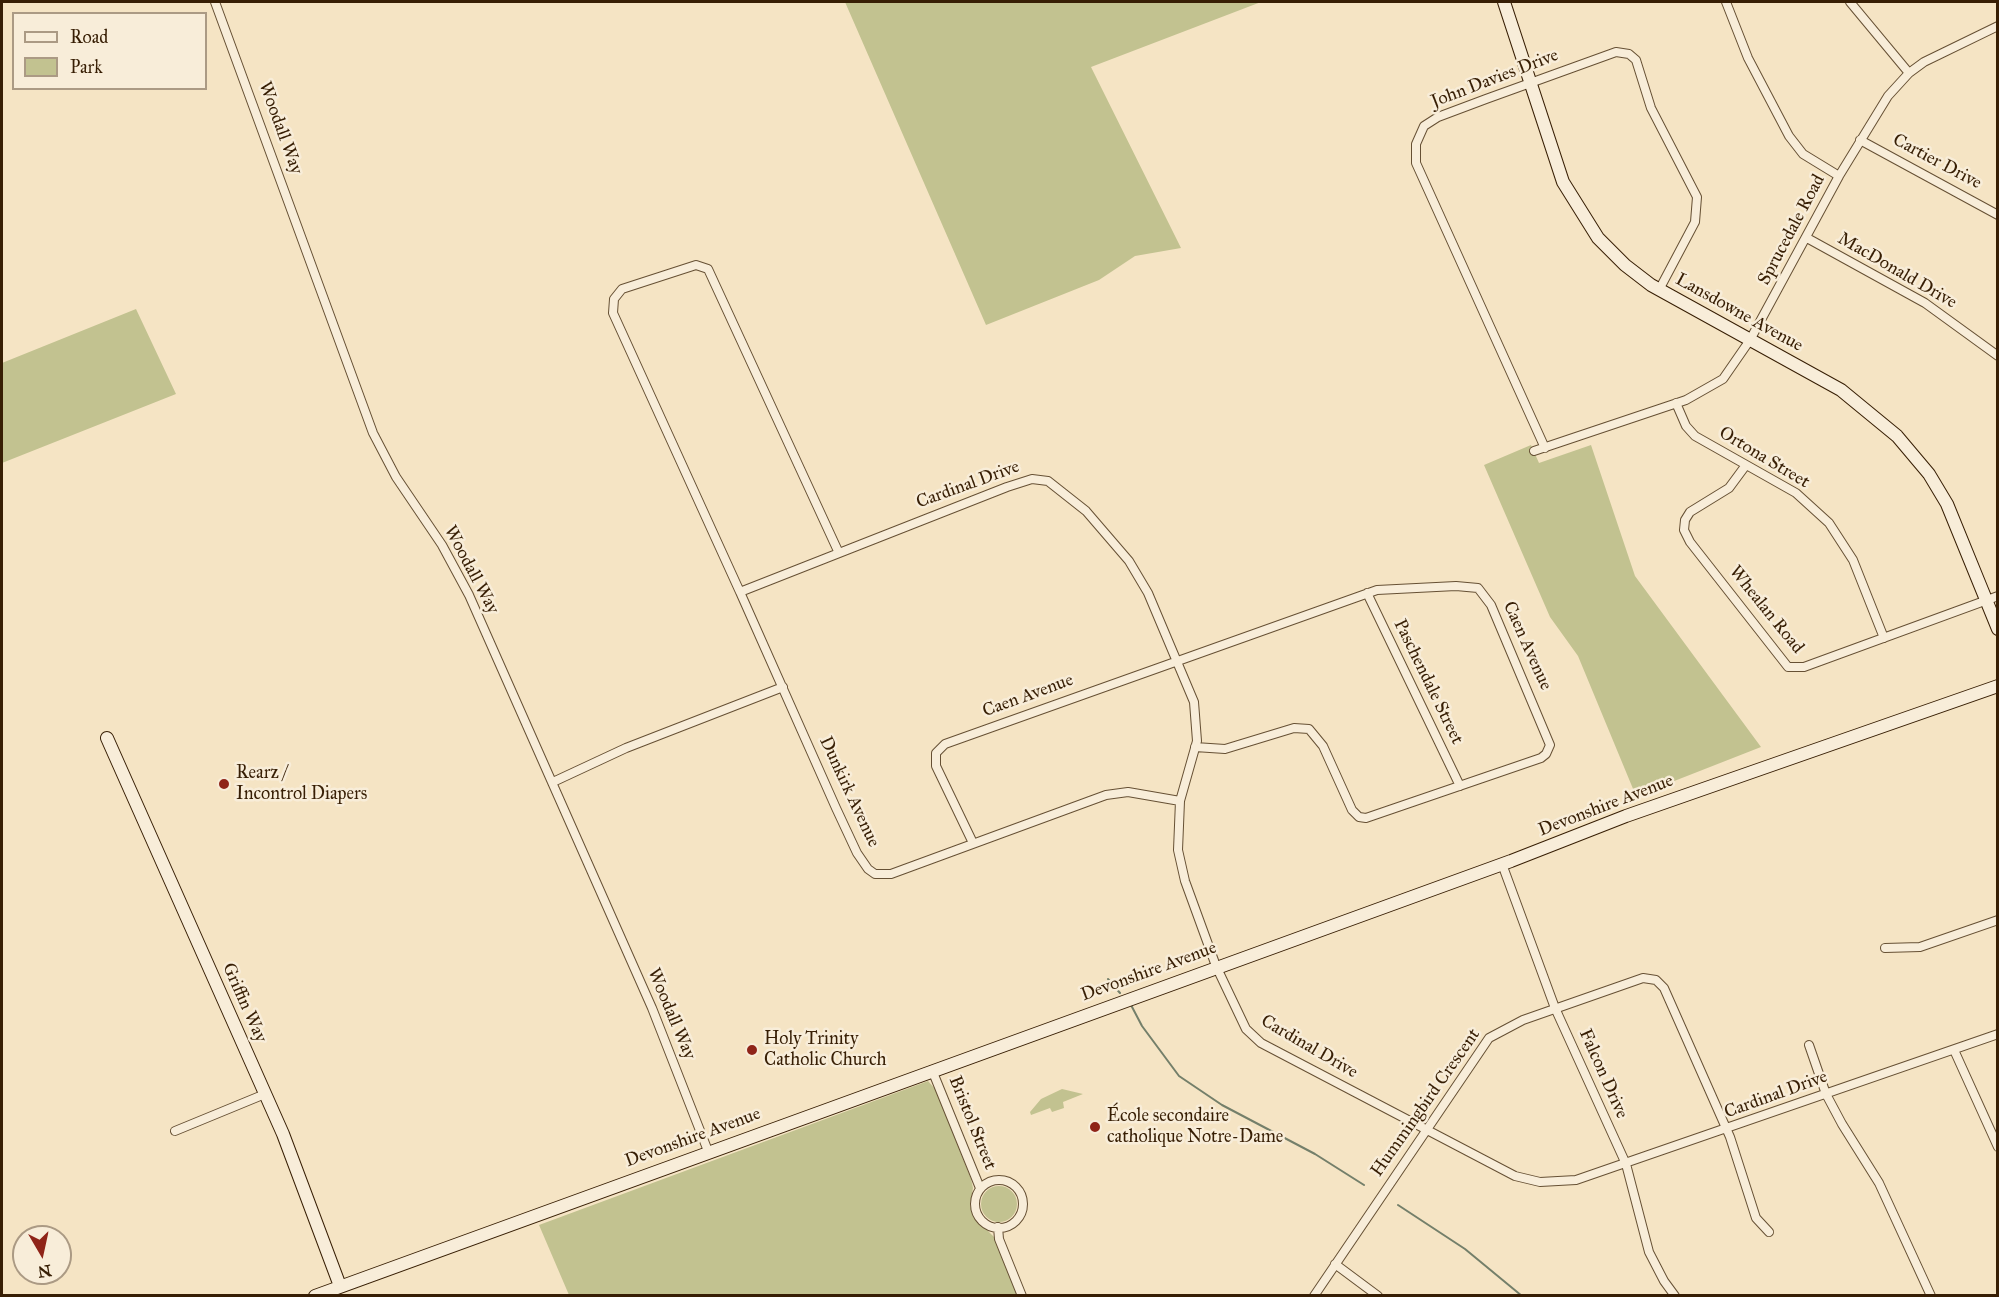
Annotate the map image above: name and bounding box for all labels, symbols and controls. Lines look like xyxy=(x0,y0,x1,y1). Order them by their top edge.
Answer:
legend xyxy=(12,12,207,90)
text: Road xyxy=(70,26,108,48)
street label: John Davies Drive xyxy=(1428,45,1562,113)
text: Park xyxy=(70,56,103,78)
street label: Woodall Way xyxy=(253,79,307,177)
street label: Cartier Drive xyxy=(1889,130,1985,194)
street label: Sprucedale Road xyxy=(1754,171,1830,289)
street label: MacDonald Drive xyxy=(1834,228,1960,314)
street label: Lansdowne Avenue xyxy=(1672,269,1806,357)
street label: Ortona Street xyxy=(1715,422,1813,494)
street label: Cardinal Drive xyxy=(913,456,1023,514)
street label: Woodall Way xyxy=(439,522,503,618)
street label: Whealan Road xyxy=(1724,562,1808,658)
street label: Caen Avenue xyxy=(1498,598,1556,694)
street label: Paschendale Street xyxy=(1388,616,1468,748)
street label: Caen Avenue xyxy=(980,670,1076,722)
street label: Dunkirk Avenue xyxy=(814,733,884,851)
place label: Rearz / Incontrol Diapers xyxy=(236,763,367,806)
street label: Devonshire Avenue xyxy=(1536,770,1676,842)
marker: Rearz / Incontrol Diapers xyxy=(217,777,231,791)
street label: Devonshire Avenue xyxy=(1078,937,1220,1007)
street label: Griffin Way xyxy=(217,960,271,1046)
street label: Woodall Way xyxy=(642,965,700,1063)
street label: Cardinal Drive xyxy=(1257,1011,1361,1083)
street label: Hummingbird Crescent xyxy=(1367,1025,1485,1181)
street label: Falcon Drive xyxy=(1574,1026,1632,1122)
place label: Holy Trinity Catholic Church xyxy=(764,1029,887,1072)
marker: Holy Trinity Catholic Church xyxy=(745,1043,759,1057)
street label: Cardinal Drive xyxy=(1721,1066,1831,1124)
street label: Bristol Street xyxy=(943,1073,1001,1173)
street label: Devonshire Avenue xyxy=(622,1103,764,1173)
place label: École secondaire catholique Notre-Dame xyxy=(1107,1106,1283,1148)
marker: École secondaire catholique Notre-Dame xyxy=(1088,1120,1102,1134)
north arrow xyxy=(12,1225,72,1285)
text: N xyxy=(36,1261,53,1282)

